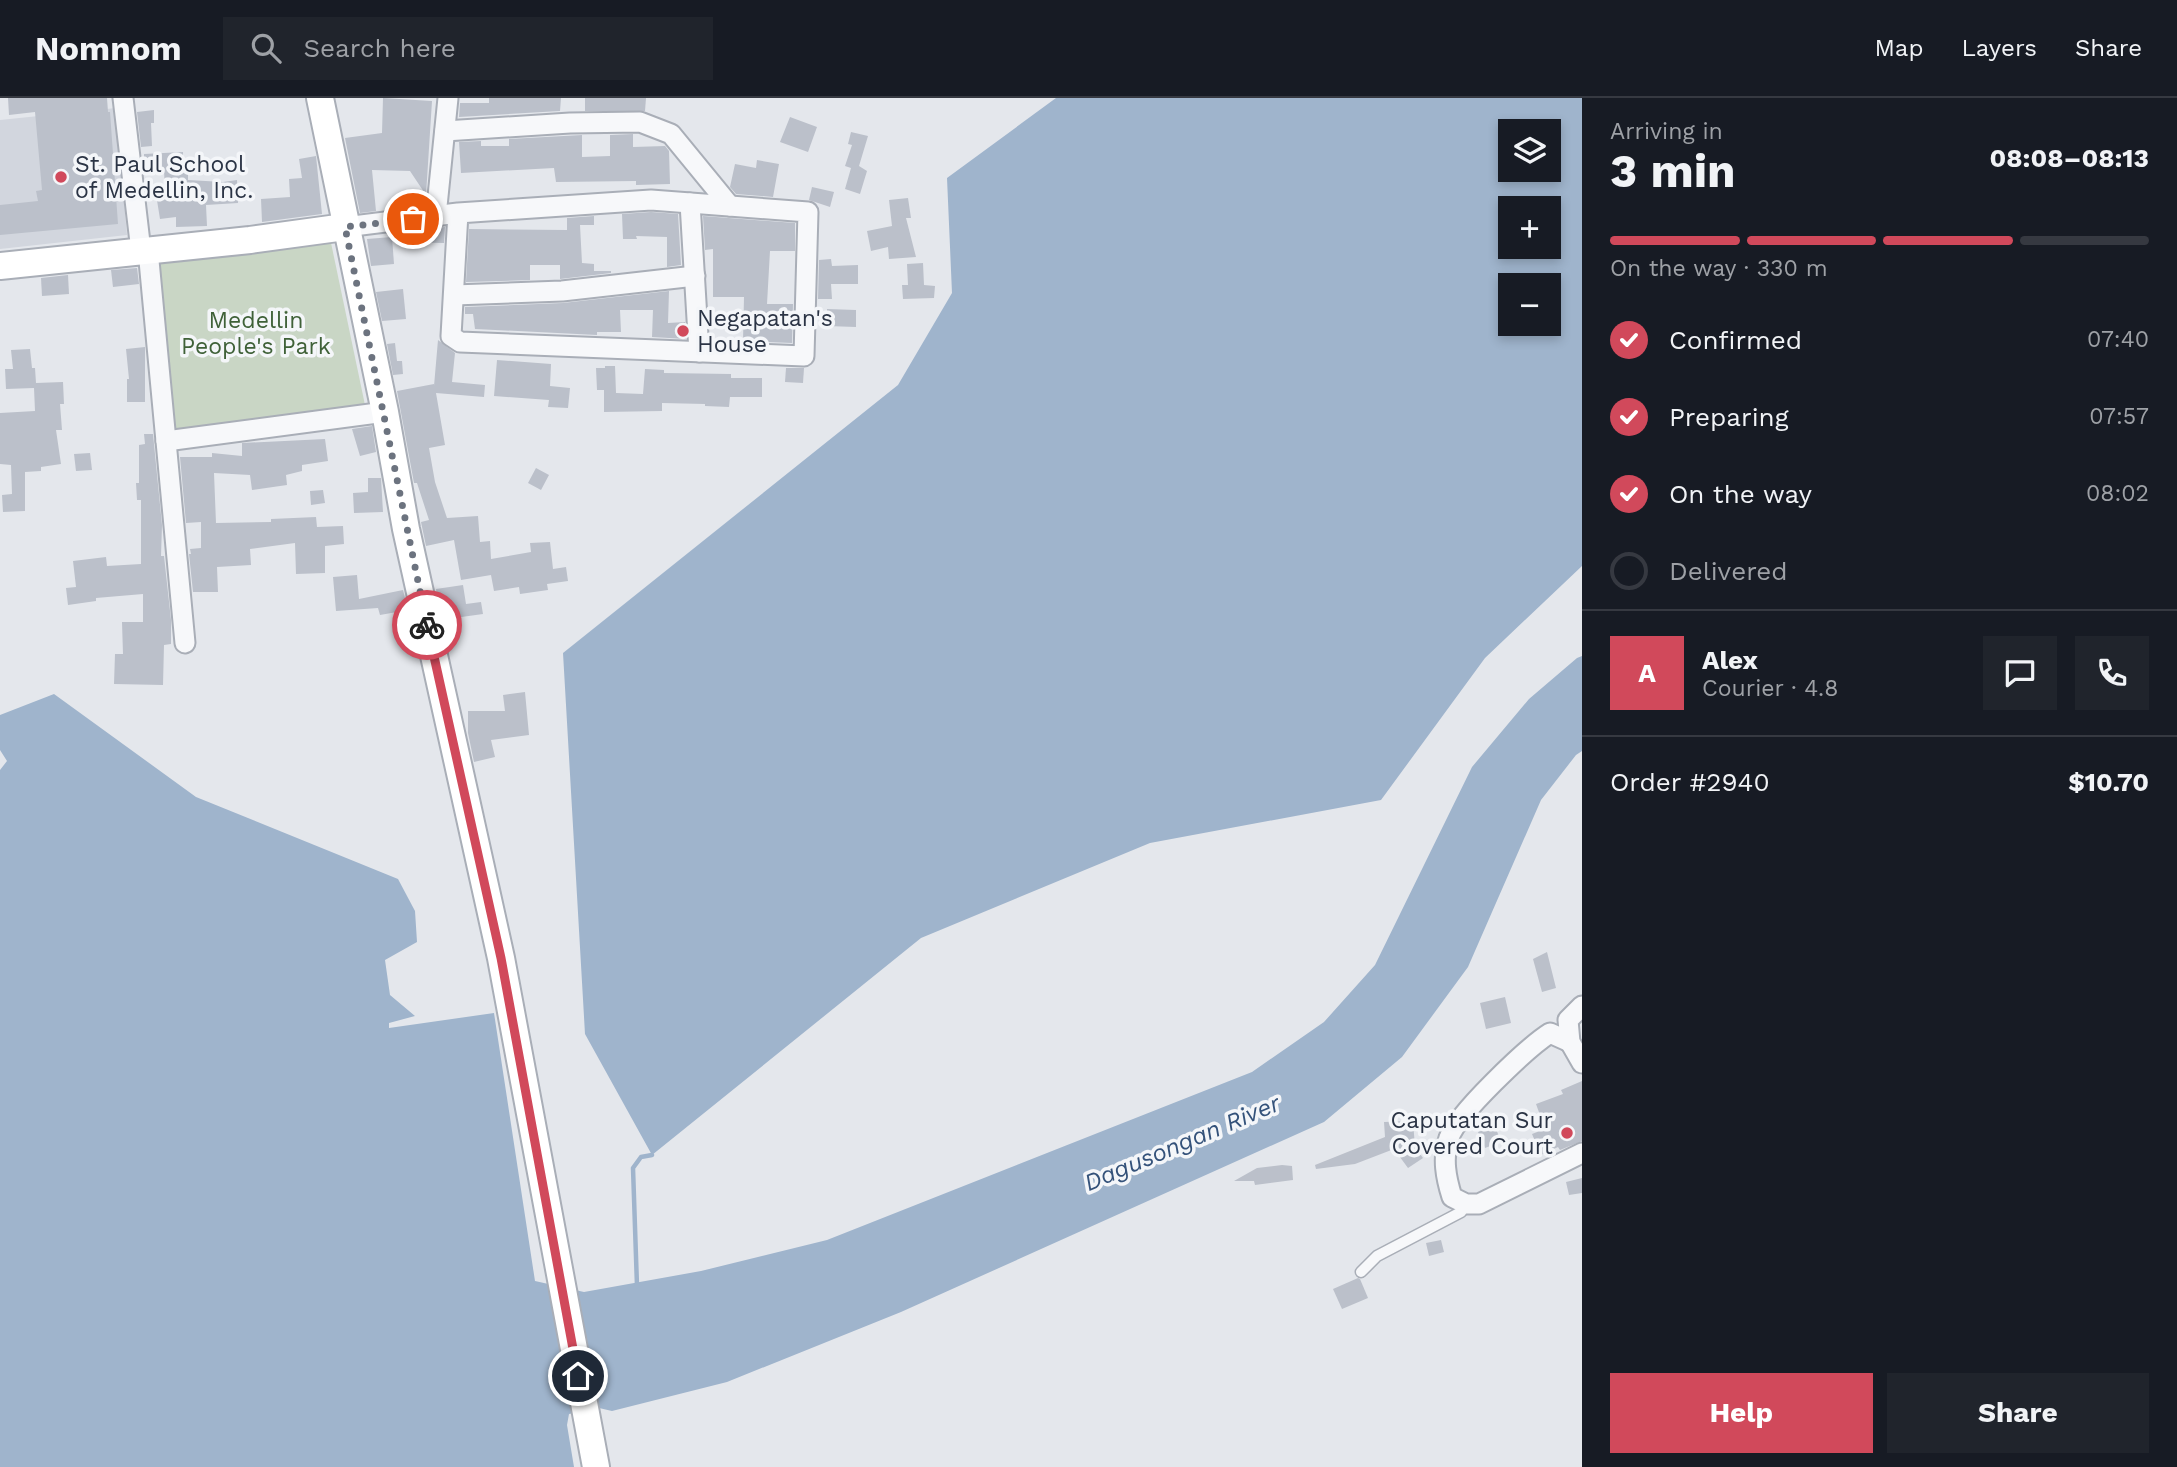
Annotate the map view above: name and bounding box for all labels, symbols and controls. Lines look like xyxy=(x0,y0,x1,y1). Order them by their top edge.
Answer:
search box xyxy=(223,17,713,80)
text: Nomnom xyxy=(35,29,181,68)
icon: search xyxy=(247,29,285,67)
text: Search here xyxy=(303,33,456,63)
text: Map xyxy=(1875,34,1923,62)
text: Layers xyxy=(1961,34,2037,62)
text: Share xyxy=(2075,34,2142,62)
text: Arriving in xyxy=(1610,118,1723,145)
map controls xyxy=(1498,119,1561,336)
button: layers xyxy=(1498,119,1561,182)
text: 08:08–08:13 xyxy=(1990,143,2149,173)
text: 3 min xyxy=(1610,144,1736,198)
place label: St. Paul School of Medellin, Inc. xyxy=(75,151,253,204)
marker: St. Paul School of Medellin, Inc. xyxy=(53,169,69,185)
pin xyxy=(383,189,443,249)
button: + xyxy=(1498,196,1561,259)
icon: bag xyxy=(394,200,432,238)
text: On the way · 330 m xyxy=(1610,255,1828,282)
button: − xyxy=(1498,273,1561,336)
place label: Negapatan's House xyxy=(697,305,833,358)
park label: Medellin People's Park xyxy=(181,307,331,360)
icon: check xyxy=(1610,321,1648,359)
marker: Negapatan's House xyxy=(675,323,691,339)
text: Confirmed xyxy=(1669,325,1802,355)
text: 07:40 xyxy=(2087,326,2149,353)
icon: check xyxy=(1610,398,1648,436)
text: Preparing xyxy=(1669,402,1789,432)
text: 07:57 xyxy=(2089,403,2149,430)
icon: check xyxy=(1610,475,1648,513)
text: On the way xyxy=(1669,479,1812,509)
text: 08:02 xyxy=(2086,480,2149,507)
text: Delivered xyxy=(1669,556,1788,586)
courier xyxy=(392,590,462,660)
icon: bike xyxy=(408,606,446,644)
button: chat xyxy=(1983,636,2057,710)
button: phone xyxy=(2075,636,2149,710)
text: Alex xyxy=(1702,645,1758,675)
text: A xyxy=(1638,658,1656,688)
text: Courier · 4.8 xyxy=(1702,675,1838,702)
text: Order #2940 xyxy=(1610,767,1770,797)
text: $10.70 xyxy=(2068,767,2149,797)
water label: Dagusongan River xyxy=(1080,1088,1286,1197)
place label: Caputatan Sur Covered Court xyxy=(1390,1107,1553,1160)
marker: Caputatan Sur Covered Court xyxy=(1559,1125,1575,1141)
pin xyxy=(548,1346,608,1406)
icon: home xyxy=(559,1357,597,1395)
button: Help xyxy=(1610,1373,1873,1453)
button: Share xyxy=(1887,1373,2149,1453)

